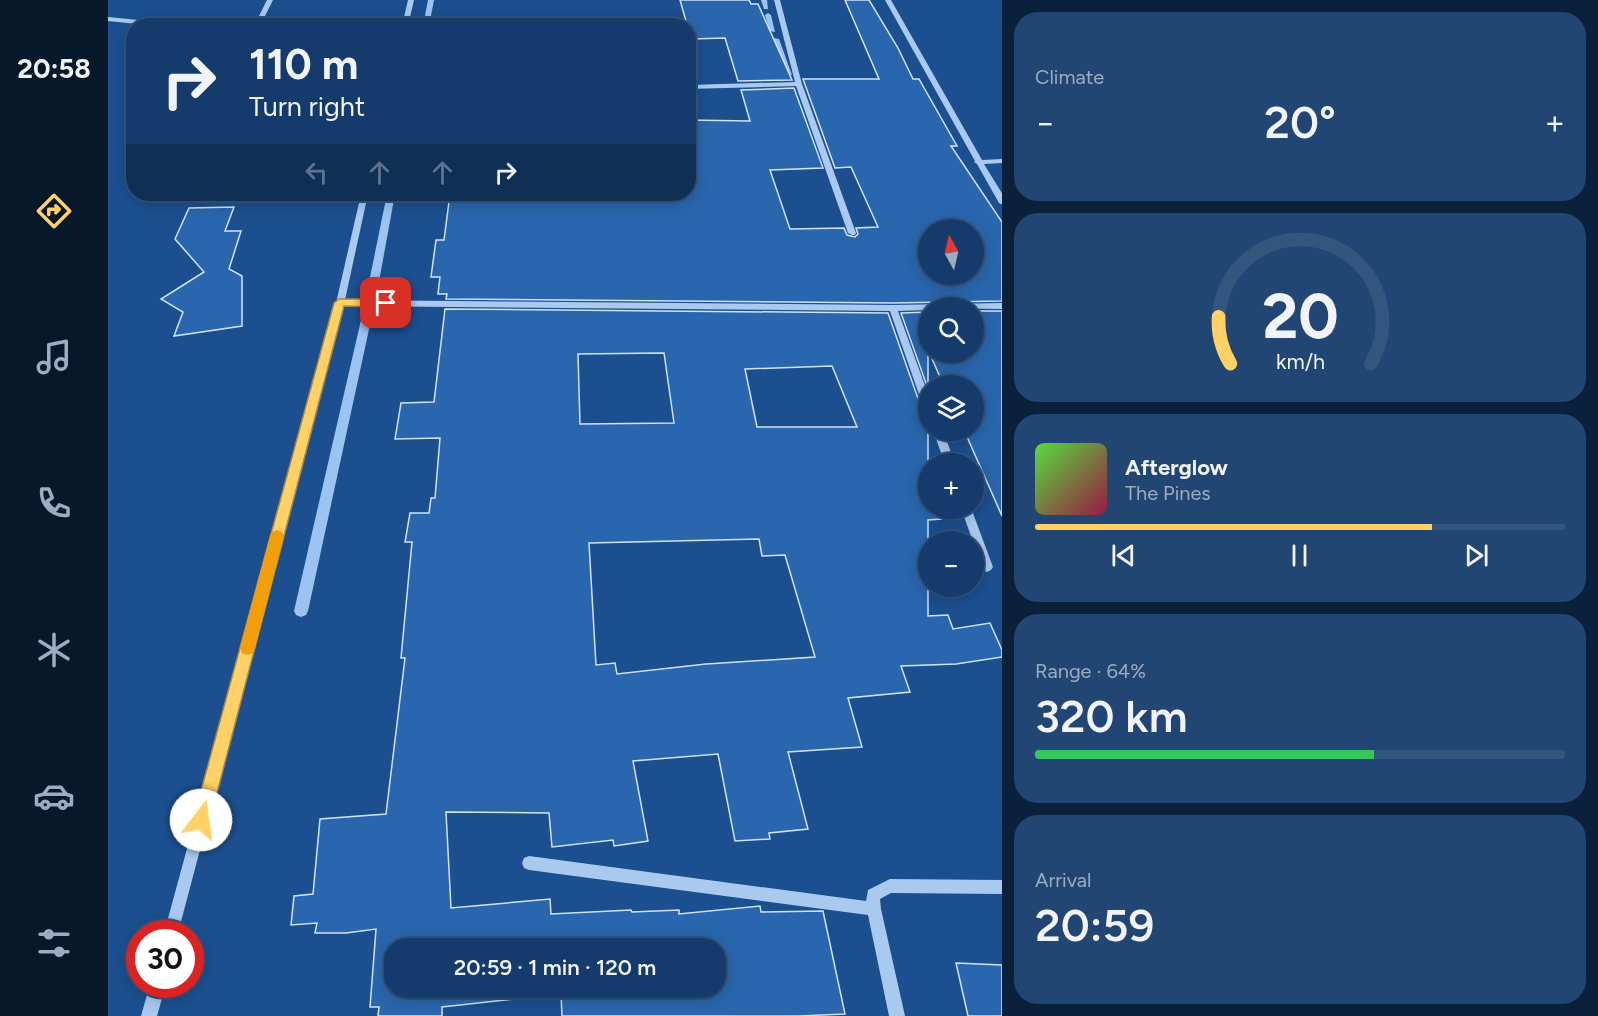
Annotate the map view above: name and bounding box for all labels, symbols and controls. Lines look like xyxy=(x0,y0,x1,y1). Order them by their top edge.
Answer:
text: 110 m xyxy=(249,39,358,90)
icon: right xyxy=(150,42,228,120)
text: 20:58 xyxy=(17,52,91,85)
text: Climate xyxy=(1035,65,1104,89)
text: Turn right xyxy=(249,90,365,123)
text: 20° xyxy=(1264,95,1336,149)
text: − xyxy=(1035,103,1056,142)
text: + xyxy=(1544,103,1565,142)
icon: left xyxy=(300,156,333,189)
icon: ahead xyxy=(363,156,396,189)
icon: ahead xyxy=(426,156,459,189)
icon: right xyxy=(489,156,522,189)
icon: directions xyxy=(33,190,75,232)
north arrow xyxy=(918,219,984,285)
map controls xyxy=(918,219,984,597)
pin xyxy=(360,277,411,328)
text: 20 xyxy=(1262,279,1338,354)
icon: arrive xyxy=(369,286,402,319)
button: search xyxy=(918,297,984,363)
icon: music xyxy=(33,336,75,378)
text: km/h xyxy=(1276,350,1324,375)
button: layers xyxy=(918,375,984,441)
button: + xyxy=(918,453,984,519)
text: Afterglow xyxy=(1125,454,1228,481)
text: The Pines xyxy=(1125,481,1211,505)
icon: phone xyxy=(33,482,75,524)
button: − xyxy=(918,531,984,597)
icon: previous xyxy=(1107,539,1140,572)
icon: pause xyxy=(1283,539,1316,572)
icon: next xyxy=(1460,539,1493,572)
icon: climate xyxy=(33,629,75,671)
text: Range · 64% xyxy=(1035,659,1146,683)
text: 320 km xyxy=(1035,689,1188,743)
icon: car xyxy=(33,775,75,817)
position arrow xyxy=(169,788,233,852)
text: Arrival xyxy=(1035,868,1091,892)
text: 20:59 xyxy=(1035,898,1154,952)
speed limit sign: 30 xyxy=(126,920,204,998)
icon: filters xyxy=(33,922,75,964)
text: 20:59 · 1 min · 120 m xyxy=(454,954,656,981)

